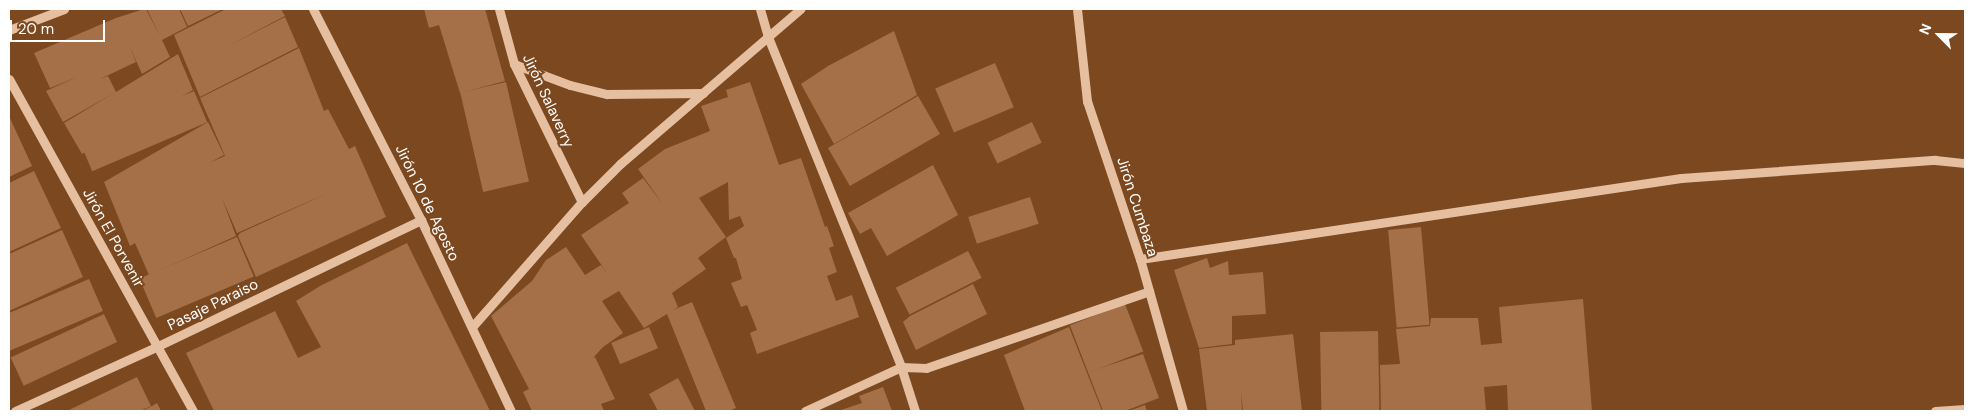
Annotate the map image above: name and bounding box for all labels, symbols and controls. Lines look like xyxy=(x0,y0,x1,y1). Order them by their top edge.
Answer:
scale bar xyxy=(12,10,108,42)
north arrow xyxy=(1914,10,1964,60)
text: 20 m xyxy=(18,19,54,39)
text: N xyxy=(1915,21,1935,37)
street label: Jirón Salaverry xyxy=(518,51,578,151)
street label: Jirón 10 de Agosto xyxy=(391,142,463,264)
street label: Jirón Cumbaza xyxy=(1112,155,1162,259)
street label: Jirón El Porvenir xyxy=(78,185,148,291)
street label: Pasaje Paraiso xyxy=(165,275,261,335)

